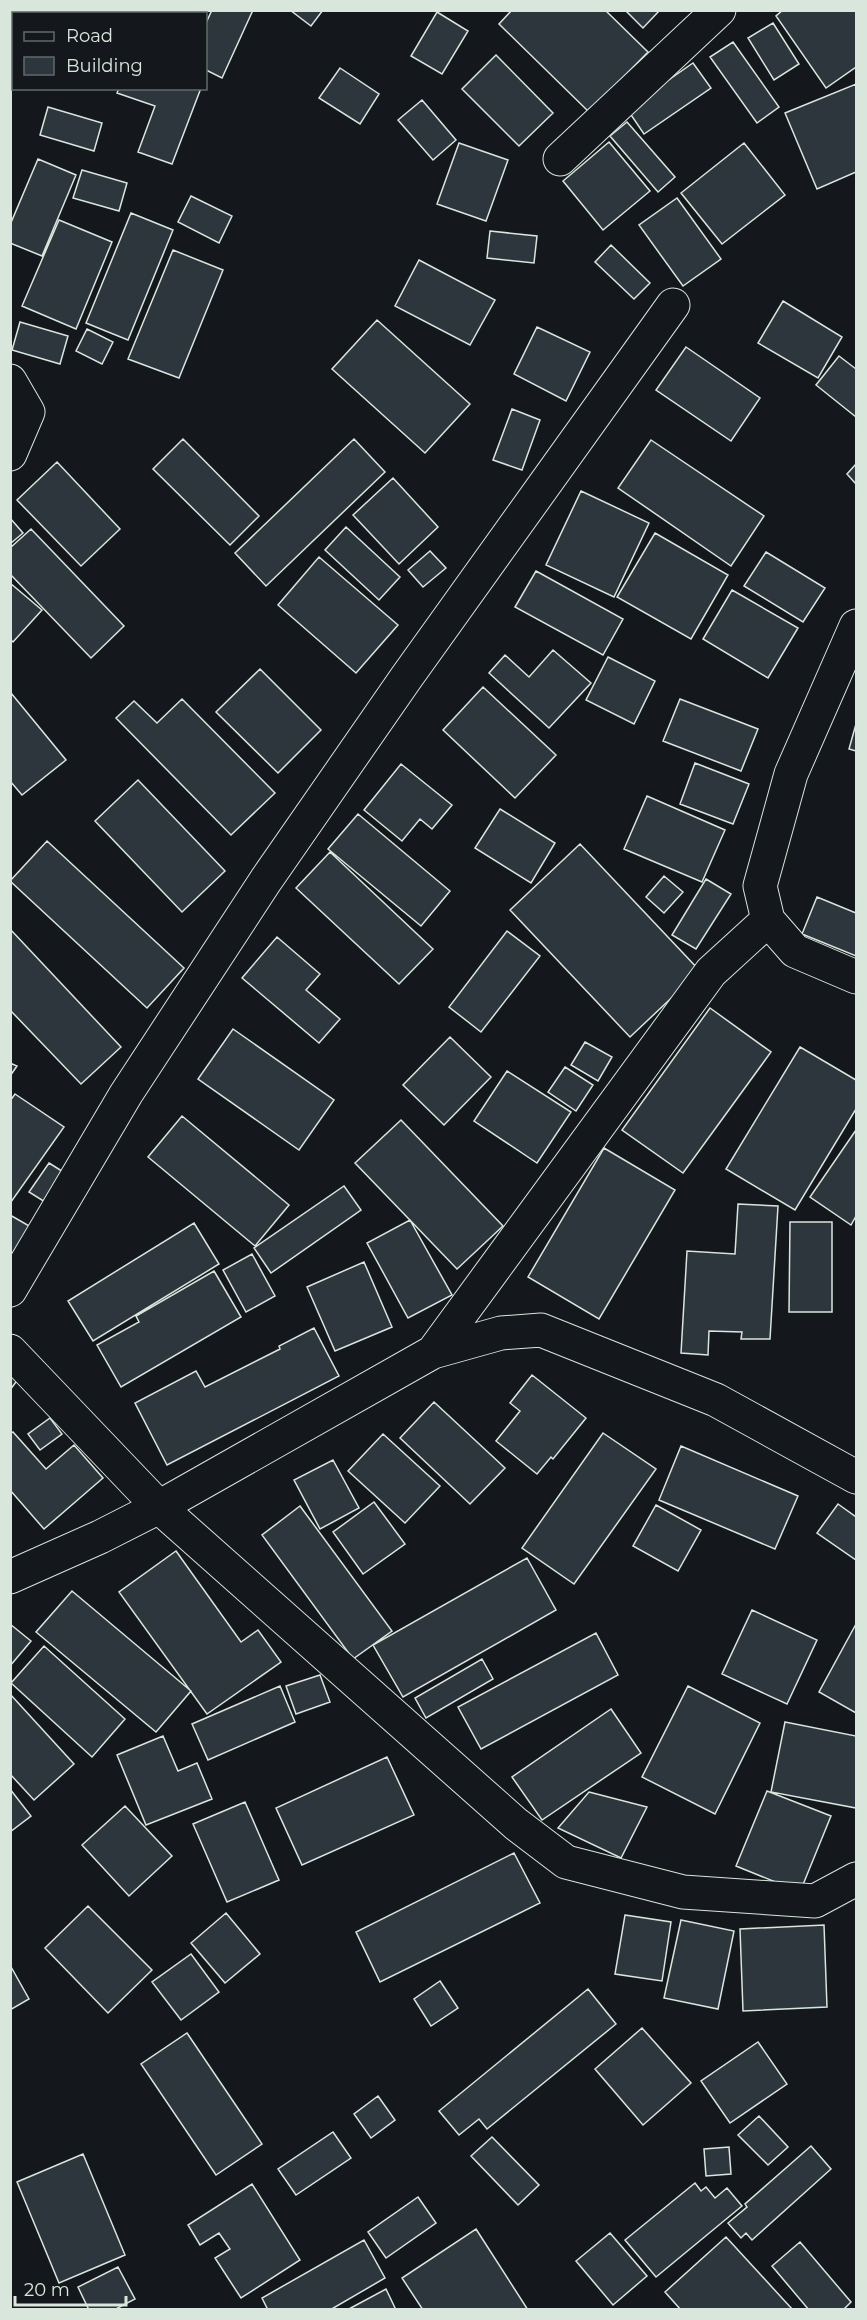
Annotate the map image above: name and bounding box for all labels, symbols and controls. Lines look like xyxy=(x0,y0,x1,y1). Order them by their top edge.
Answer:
legend xyxy=(12,12,207,90)
text: Road xyxy=(66,25,113,47)
text: Building xyxy=(66,55,143,77)
scale bar xyxy=(15,2269,126,2307)
text: 20 m xyxy=(24,2279,70,2301)

